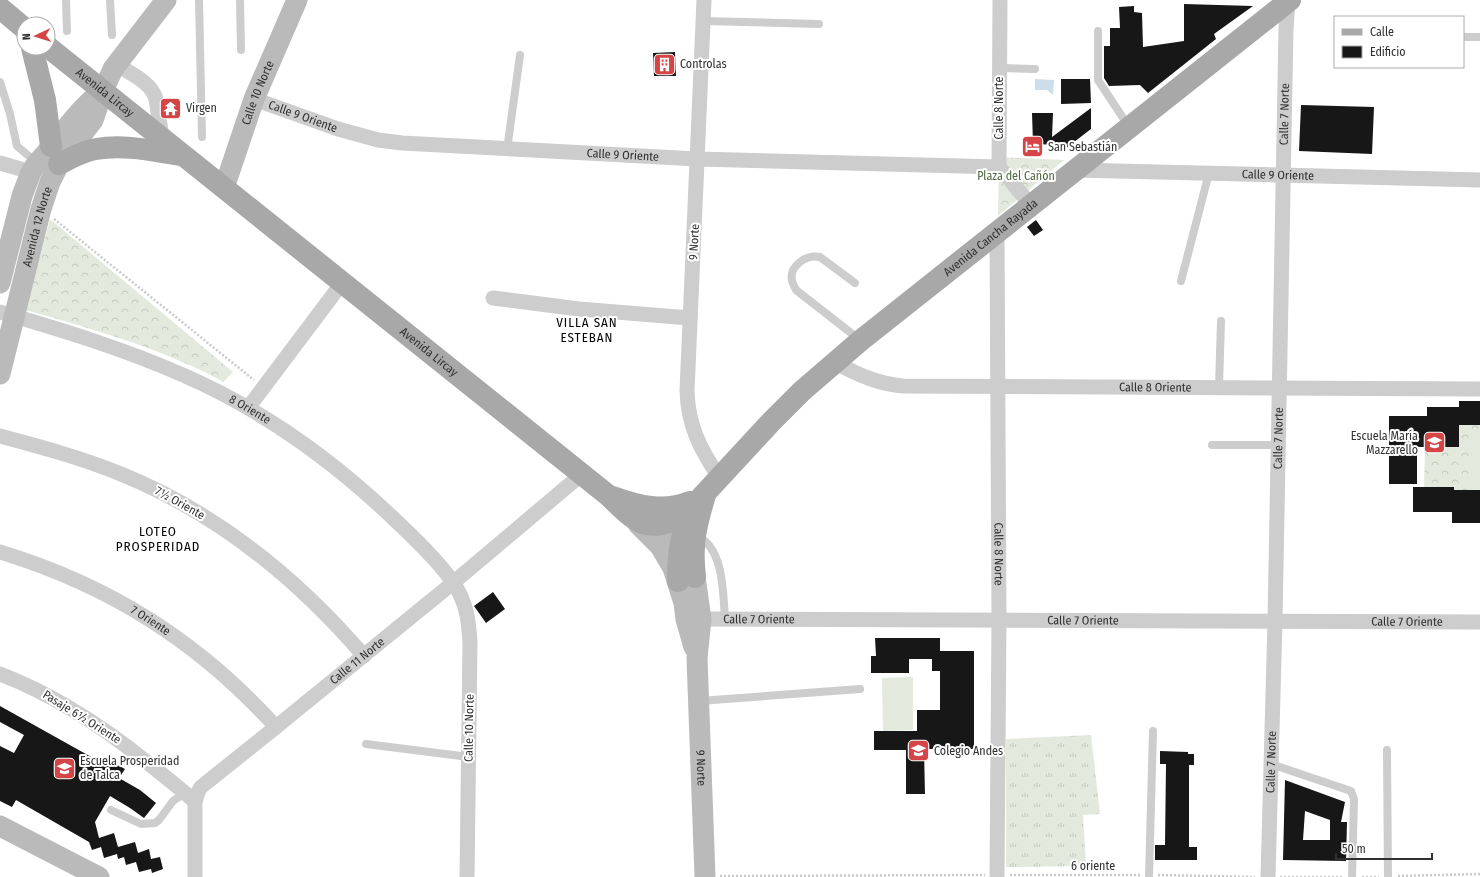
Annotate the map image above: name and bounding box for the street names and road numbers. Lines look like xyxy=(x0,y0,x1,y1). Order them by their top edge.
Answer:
street label: Calle 10 Norte xyxy=(239,58,277,127)
street label: Avenida Lircay xyxy=(73,65,137,120)
street label: Calle 8 Norte xyxy=(992,76,1006,140)
street label: Calle 7 Norte xyxy=(1277,83,1292,145)
street label: Calle 9 Oriente xyxy=(267,98,339,135)
street label: Calle 9 Oriente xyxy=(586,146,659,164)
street label: Calle 9 Oriente xyxy=(1242,167,1314,183)
street label: Avenida 12 Norte xyxy=(20,185,55,268)
street label: Avenida Cancha Rayada xyxy=(941,196,1040,279)
street label: 9 Norte xyxy=(686,224,702,260)
street label: Avenida Lircay xyxy=(397,324,461,380)
street label: Calle 8 Oriente xyxy=(1119,380,1192,394)
street label: 8 Oriente xyxy=(227,392,273,427)
street label: Calle 7 Norte xyxy=(1271,407,1286,469)
street label: 7½ Oriente xyxy=(153,484,207,522)
street label: Calle 8 Norte xyxy=(992,522,1006,586)
street label: 7 Oriente xyxy=(128,603,173,638)
street label: Calle 7 Oriente xyxy=(723,612,795,626)
street label: Calle 7 Oriente xyxy=(1047,613,1119,628)
street label: Calle 7 Oriente xyxy=(1371,615,1443,629)
street label: Calle 11 Norte xyxy=(327,634,387,687)
street label: Pasaje 6½ Oriente xyxy=(40,687,124,747)
street label: Calle 10 Norte xyxy=(461,694,477,762)
street label: Calle 7 Norte xyxy=(1263,731,1279,793)
street label: 9 Norte xyxy=(693,750,709,786)
street label: 6 oriente xyxy=(1071,859,1115,873)

